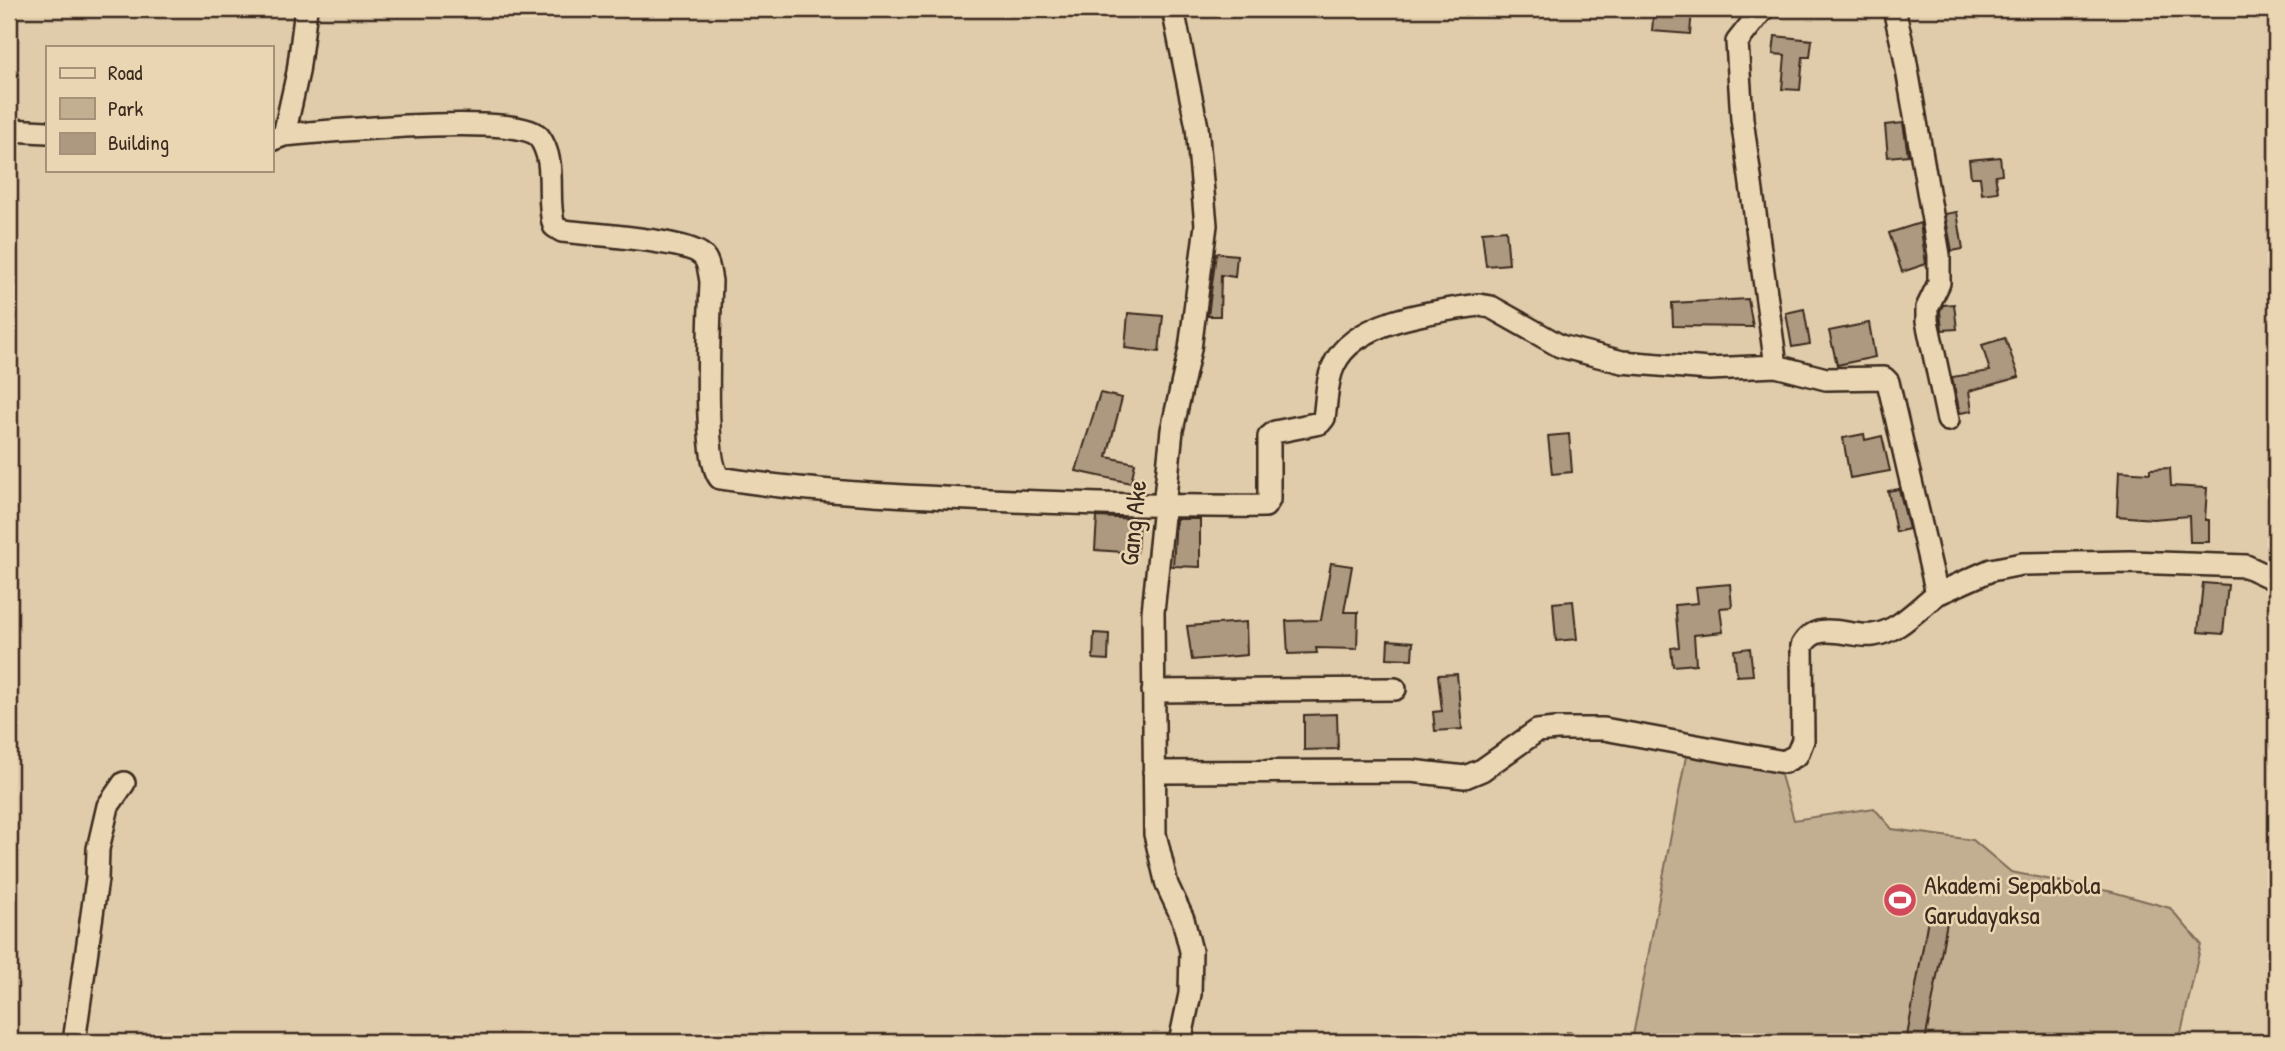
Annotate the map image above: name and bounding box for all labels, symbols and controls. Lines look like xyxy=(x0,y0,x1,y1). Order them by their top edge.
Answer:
legend xyxy=(46,46,273,172)
text: Road xyxy=(108,58,142,87)
text: Park xyxy=(108,94,143,123)
text: Building xyxy=(108,128,169,157)
street label: Gang Ake xyxy=(1111,478,1154,567)
place label: Akademi Sepakbola Garudayaksa xyxy=(1924,867,2100,932)
sports icon: Akademi Sepakbola Garudayaksa xyxy=(1881,881,1919,919)

